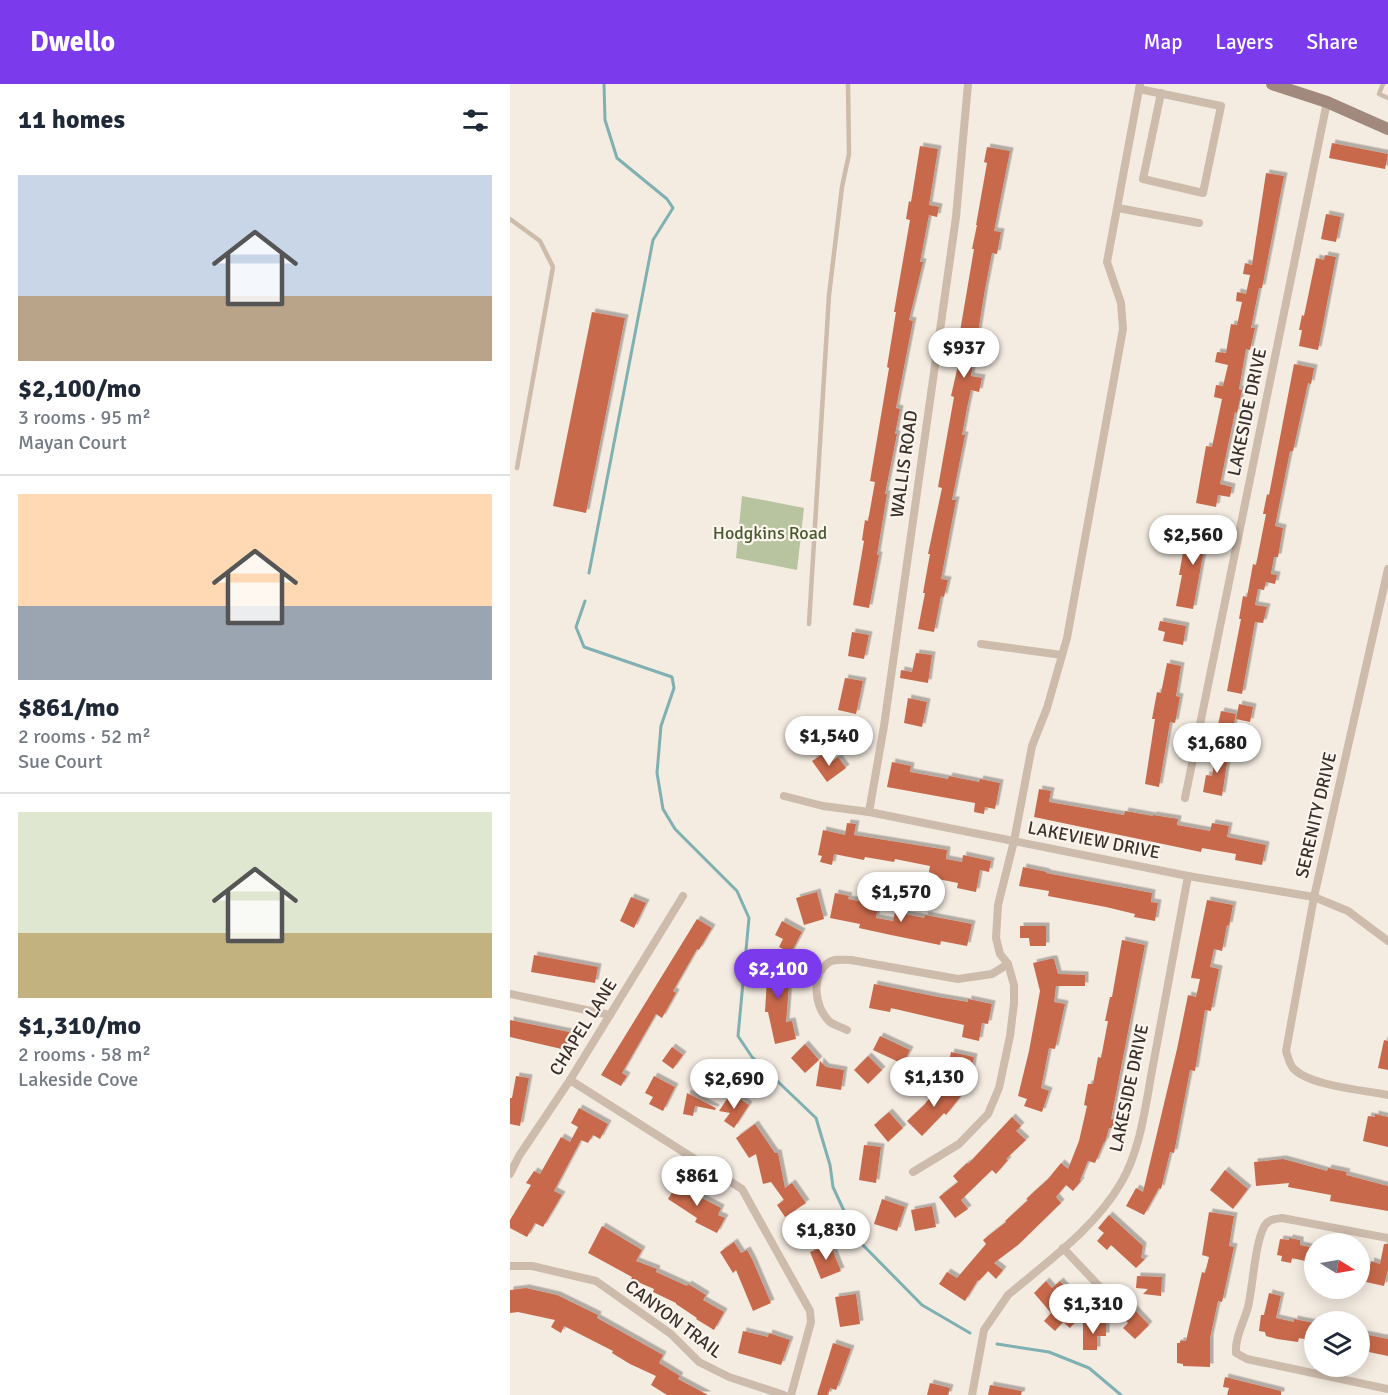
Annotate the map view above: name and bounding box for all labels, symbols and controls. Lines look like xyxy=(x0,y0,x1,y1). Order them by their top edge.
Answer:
text: Dwello xyxy=(30,25,115,59)
text: Map xyxy=(1144,29,1182,55)
text: Layers xyxy=(1215,29,1273,55)
text: Share xyxy=(1306,29,1358,55)
text: 11 homes xyxy=(18,104,125,136)
icon: filters xyxy=(459,104,492,137)
icon: home xyxy=(201,214,309,322)
pin: $937 xyxy=(928,328,1000,379)
text: $937 xyxy=(942,335,986,360)
street label: LAKESIDE DRIVE xyxy=(1223,346,1271,478)
text: $2,100/mo xyxy=(18,373,141,405)
text: 3 rooms · 95 m² xyxy=(18,405,151,430)
street label: WALLIS ROAD xyxy=(886,409,922,519)
text: Mayan Court xyxy=(18,430,127,455)
pin: $2,560 xyxy=(1144,515,1242,566)
park label: Hodgkins Road xyxy=(713,522,827,544)
text: $2,560 xyxy=(1163,522,1223,547)
icon: home xyxy=(201,533,309,641)
text: $861/mo xyxy=(18,692,119,724)
pin: $1,540 xyxy=(780,716,878,767)
text: $1,540 xyxy=(799,723,859,748)
pin: $1,680 xyxy=(1168,723,1266,774)
text: 2 rooms · 52 m² xyxy=(18,724,151,749)
text: $1,680 xyxy=(1187,730,1247,755)
text: Sue Court xyxy=(18,749,102,774)
street label: SERENITY DRIVE xyxy=(1291,750,1341,880)
street label: LAKEVIEW DRIVE xyxy=(1026,816,1162,864)
icon: home xyxy=(201,851,309,959)
pin: $1,570 xyxy=(852,872,950,923)
text: $1,570 xyxy=(871,879,931,904)
pin: $2,100 xyxy=(729,949,827,1000)
text: $2,100 xyxy=(748,956,808,981)
street label: CHAPEL LANE xyxy=(544,974,622,1080)
text: $1,310/mo xyxy=(18,1010,141,1042)
street label: LAKESIDE DRIVE xyxy=(1105,1022,1153,1154)
text: 2 rooms · 58 m² xyxy=(18,1042,151,1067)
pin: $1,130 xyxy=(885,1057,983,1108)
pin: $2,690 xyxy=(685,1059,783,1110)
text: $1,130 xyxy=(904,1064,964,1089)
text: $2,690 xyxy=(704,1066,764,1091)
text: Lakeside Cove xyxy=(18,1067,138,1092)
pin: $861 xyxy=(661,1156,733,1207)
text: $861 xyxy=(675,1163,719,1188)
pin: $1,830 xyxy=(777,1210,875,1261)
text: $1,830 xyxy=(796,1217,856,1242)
north arrow xyxy=(1304,1233,1370,1299)
map controls xyxy=(1304,1233,1370,1377)
street label: CANYON TRAIL xyxy=(621,1275,727,1363)
pin: $1,310 xyxy=(1044,1284,1142,1335)
text: $1,310 xyxy=(1063,1291,1123,1316)
button: layers xyxy=(1304,1311,1370,1377)

